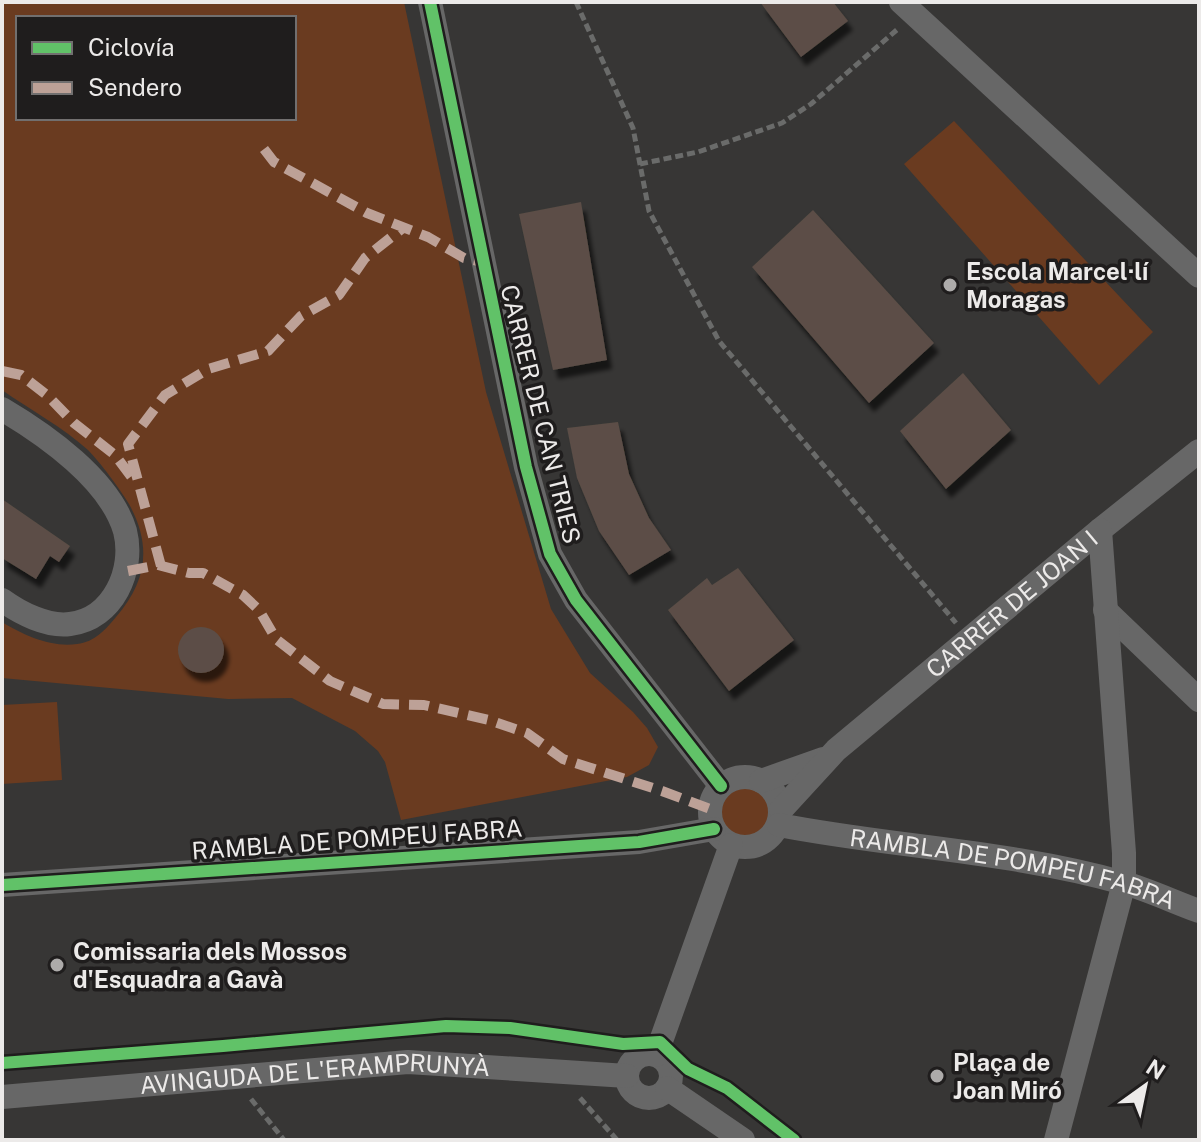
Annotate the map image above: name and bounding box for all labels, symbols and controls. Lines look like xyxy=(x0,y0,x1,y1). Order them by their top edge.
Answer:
legend xyxy=(16,16,296,120)
text: Ciclovía xyxy=(88,33,175,61)
text: Sendero xyxy=(88,73,182,101)
place label: Escola Marcel·lí Moragas xyxy=(966,257,1149,313)
marker: Escola Marcel·lí Moragas xyxy=(941,276,959,294)
street label: CARRER DE CAN TRIES xyxy=(495,282,587,546)
street label: CARRER DE JOAN I xyxy=(920,524,1103,683)
street label: RAMBLA DE POMPEU FABRA xyxy=(191,813,523,865)
street label: RAMBLA DE POMPEU FABRA xyxy=(848,823,1180,915)
place label: Comissaria dels Mossos d'Esquadra a Gavà xyxy=(73,937,347,993)
marker: Comissaria dels Mossos d'Esquadra a Gavà xyxy=(48,956,66,974)
north arrow xyxy=(1105,1046,1185,1126)
street label: AVINGUDA DE L'ERAMPRUNYÀ xyxy=(139,1048,491,1099)
place label: Plaça de Joan Miró xyxy=(953,1048,1062,1104)
text: N xyxy=(1142,1054,1170,1085)
marker: Plaça de Joan Miró xyxy=(928,1067,946,1085)

